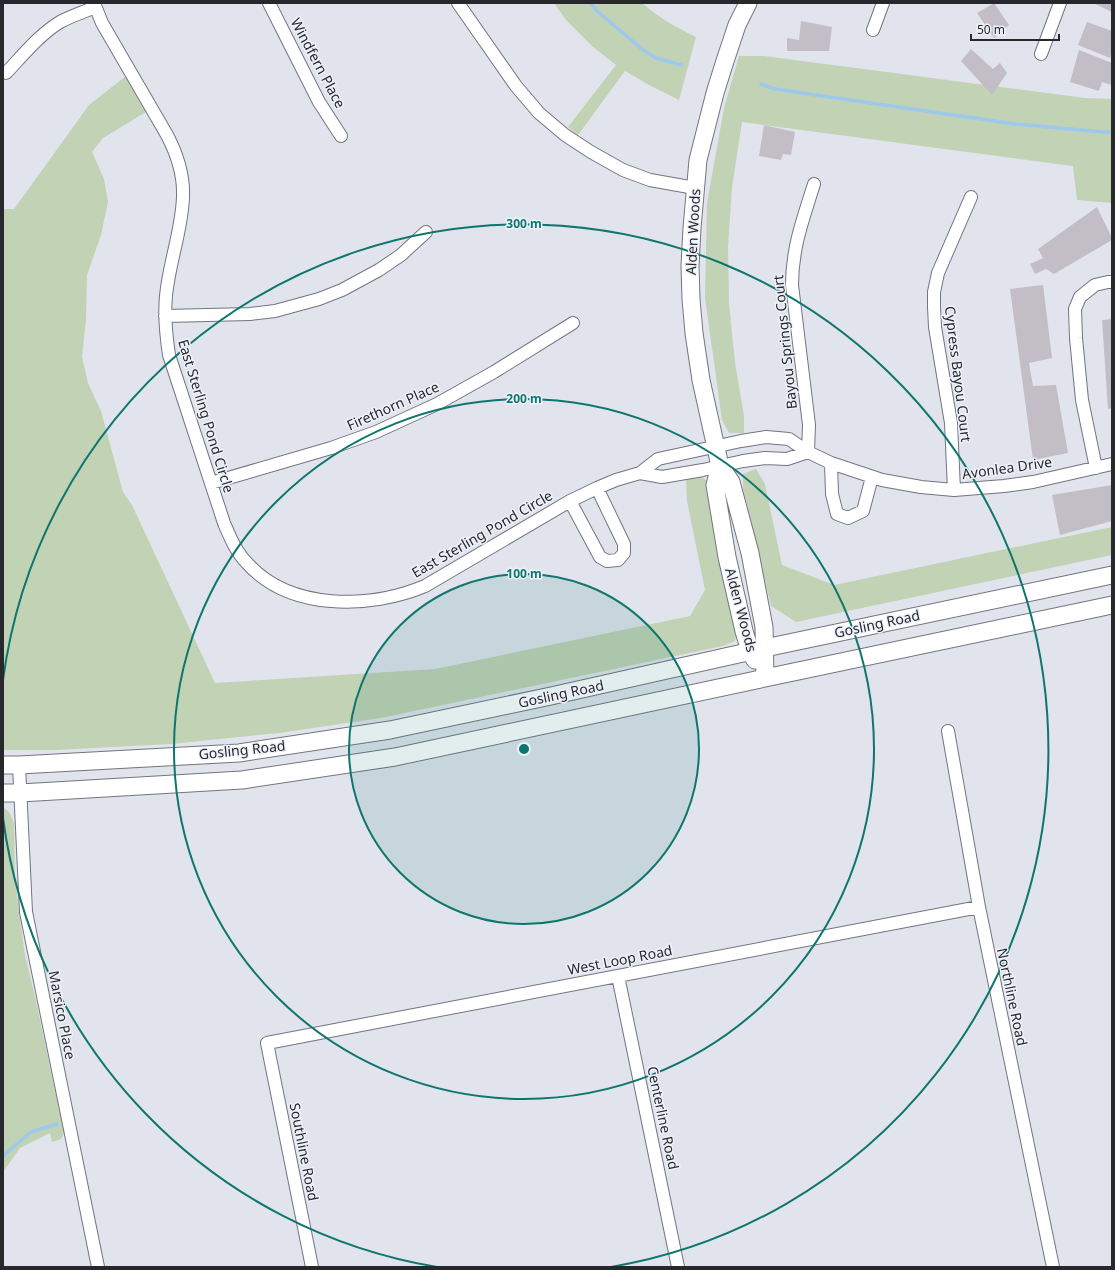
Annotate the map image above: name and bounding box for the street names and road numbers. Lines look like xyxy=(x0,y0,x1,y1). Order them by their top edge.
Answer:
street label: Windfern Place xyxy=(287,14,350,111)
street label: Alden Woods xyxy=(681,188,704,276)
street label: Bayou Springs Court xyxy=(768,274,801,410)
street label: Cypress Bayou Court xyxy=(941,305,976,443)
street label: East Sterling Pond Circle xyxy=(174,337,239,495)
street label: Firethorn Place xyxy=(344,377,442,434)
street label: Avonlea Drive xyxy=(961,452,1053,483)
street label: East Sterling Pond Circle xyxy=(408,485,556,582)
street label: Alden Woods xyxy=(721,566,762,654)
street label: Gosling Road xyxy=(832,605,921,642)
street label: Gosling Road xyxy=(516,675,605,712)
street label: Gosling Road xyxy=(198,736,286,764)
street label: West Loop Road xyxy=(566,940,674,979)
street label: Northline Road xyxy=(993,946,1032,1048)
street label: Marsico Place xyxy=(45,969,80,1061)
street label: Centerline Road xyxy=(643,1064,684,1171)
street label: Southline Road xyxy=(286,1101,323,1203)

